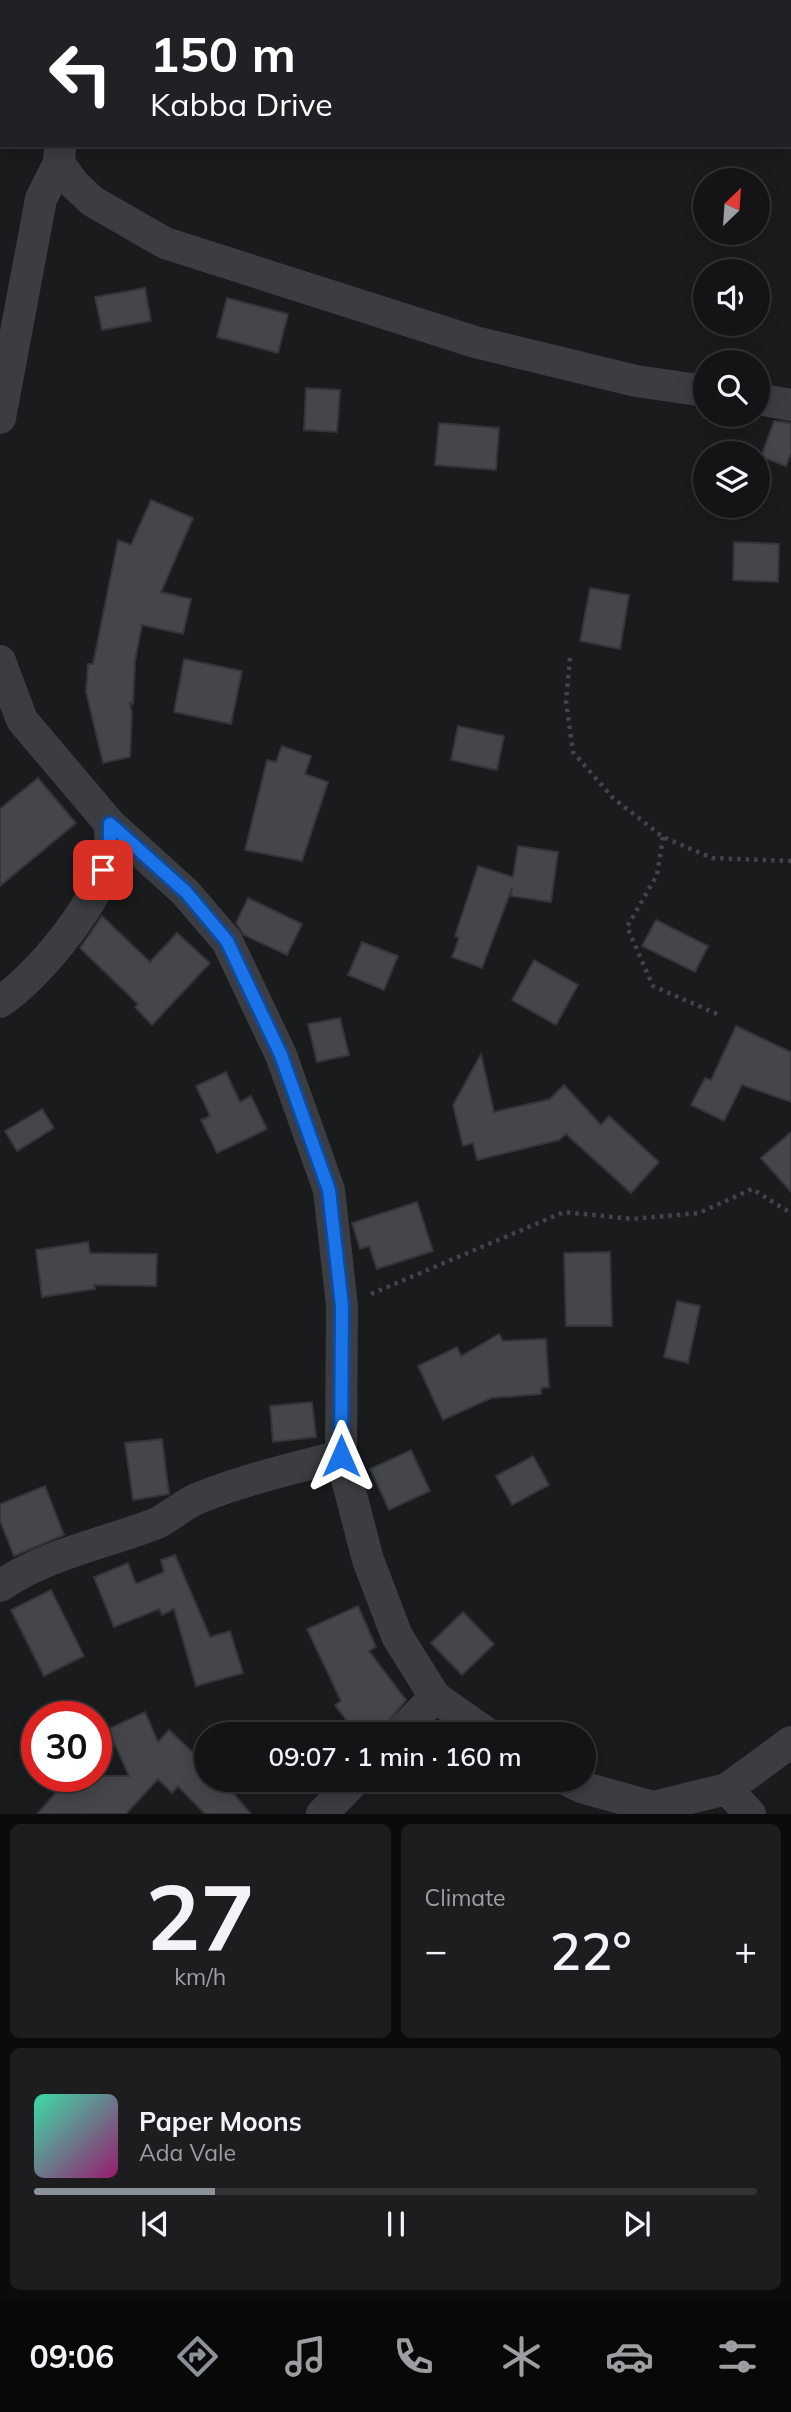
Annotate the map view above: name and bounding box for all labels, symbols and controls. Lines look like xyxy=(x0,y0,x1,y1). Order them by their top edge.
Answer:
text: 150 m xyxy=(150,23,296,84)
icon: left xyxy=(35,28,126,119)
text: Kabba Drive xyxy=(150,84,333,124)
north arrow xyxy=(693,168,770,245)
map controls xyxy=(693,168,770,518)
button: sound xyxy=(693,259,770,336)
button: search xyxy=(693,350,770,427)
button: layers xyxy=(693,441,770,518)
pin xyxy=(73,840,133,900)
icon: arrive xyxy=(84,851,122,889)
position arrow xyxy=(304,1419,378,1493)
speed limit sign: 30 xyxy=(21,1701,112,1792)
text: 09:07 · 1 min · 160 m xyxy=(268,1740,522,1773)
text: 27 xyxy=(146,1859,255,1973)
text: Climate xyxy=(425,1883,506,1912)
text: 22° xyxy=(550,1918,632,1983)
text: − xyxy=(425,1926,447,1974)
text: + xyxy=(734,1926,757,1974)
text: km/h xyxy=(174,1962,226,1991)
text: Paper Moons xyxy=(139,2105,302,2138)
text: Ada Vale xyxy=(139,2138,236,2167)
icon: previous xyxy=(136,2205,174,2243)
icon: pause xyxy=(377,2205,415,2243)
icon: next xyxy=(618,2205,656,2243)
icon: directions xyxy=(173,2332,222,2381)
icon: music xyxy=(281,2332,330,2381)
icon: phone xyxy=(389,2332,438,2381)
icon: climate xyxy=(497,2332,546,2381)
icon: car xyxy=(605,2332,654,2381)
icon: filters xyxy=(713,2332,762,2381)
text: 09:06 xyxy=(29,2336,114,2376)

